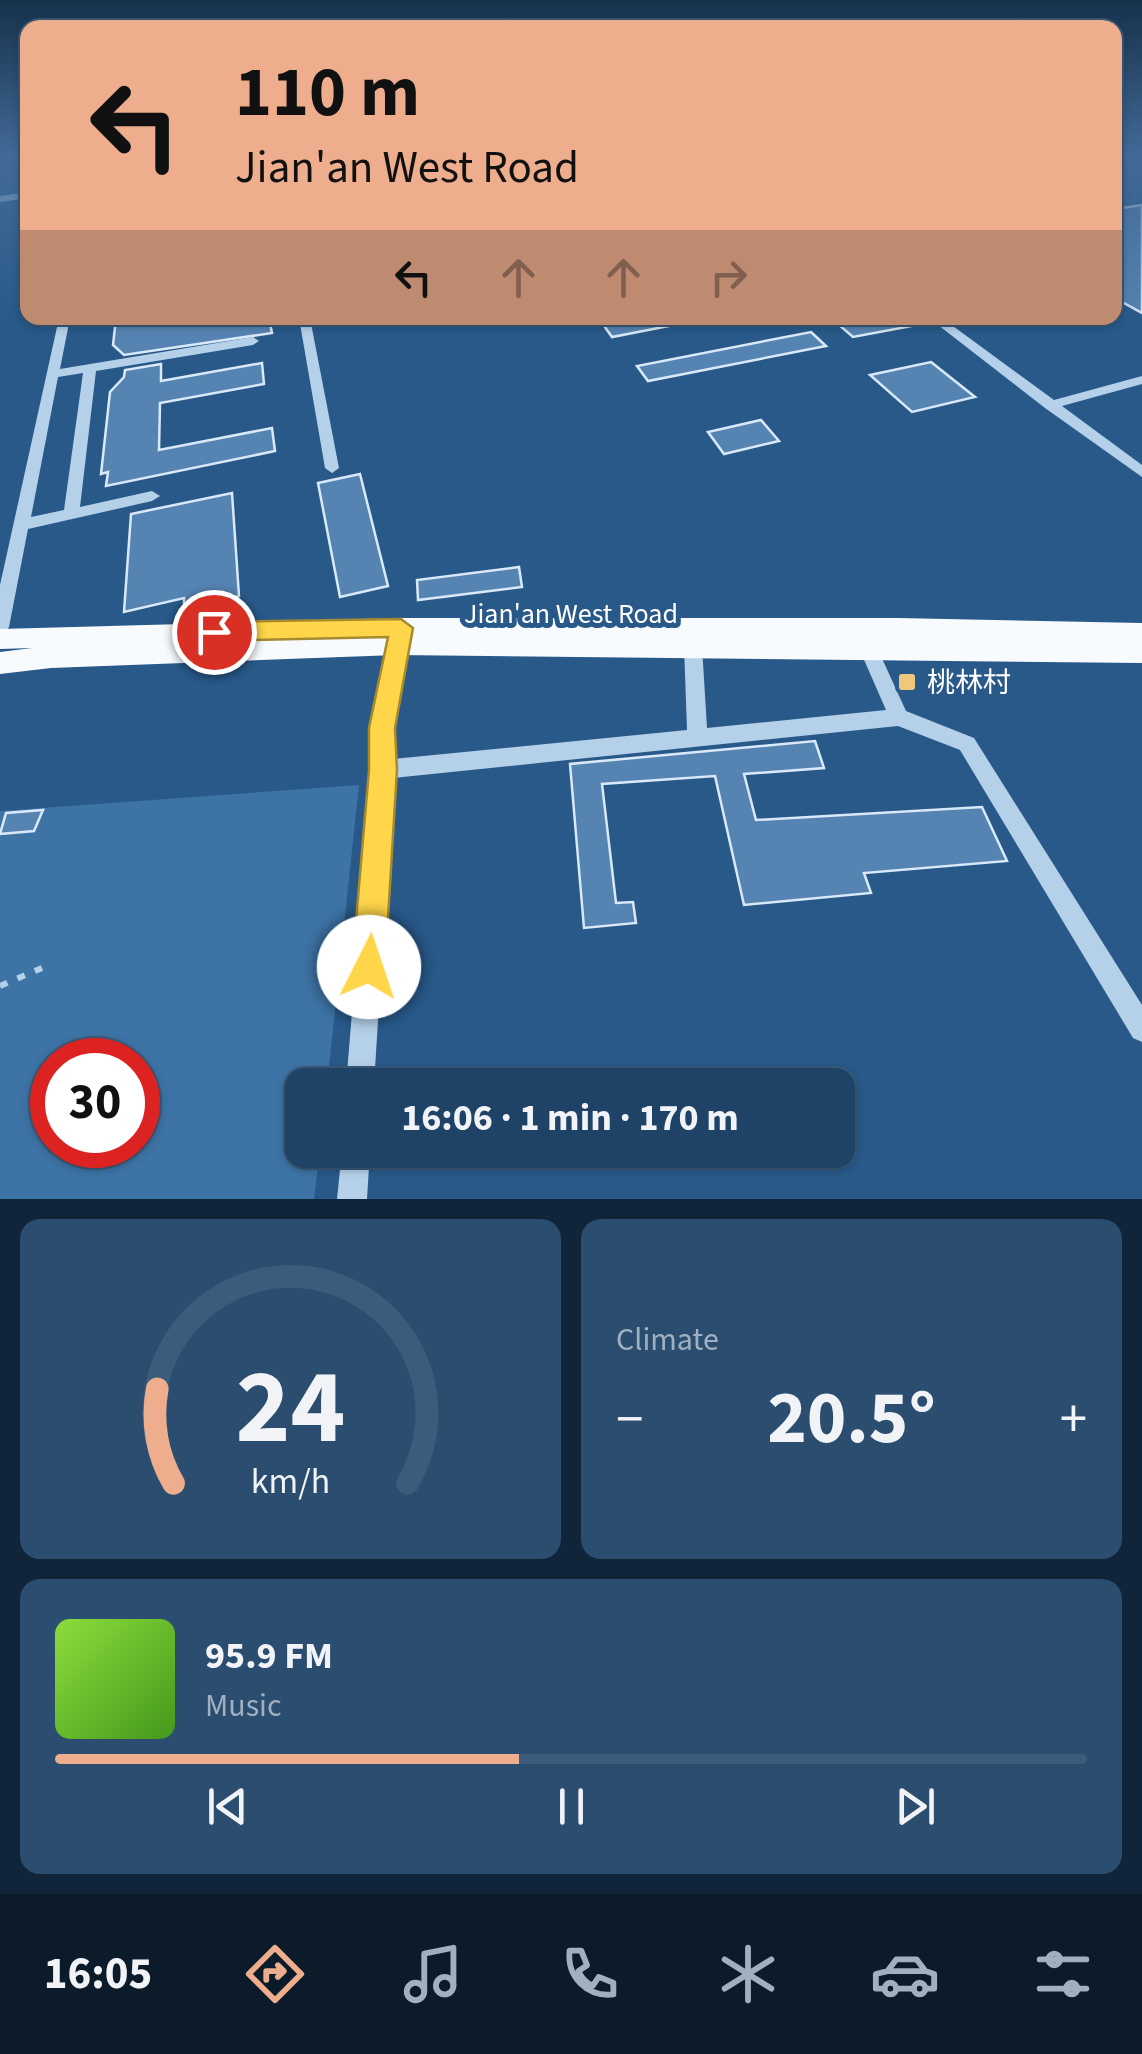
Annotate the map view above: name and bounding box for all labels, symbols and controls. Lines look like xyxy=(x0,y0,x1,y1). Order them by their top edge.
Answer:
text: 110 m xyxy=(235,43,420,143)
icon: left xyxy=(70,60,200,190)
text: Jian'an West Road xyxy=(235,136,579,200)
icon: left xyxy=(386,250,441,305)
icon: ahead xyxy=(491,250,546,305)
icon: ahead xyxy=(596,250,651,305)
icon: right xyxy=(701,250,756,305)
pin xyxy=(172,590,257,675)
street label: Jian'an West Road xyxy=(464,594,678,634)
icon: arrive xyxy=(187,605,242,660)
place label: 桃林村 xyxy=(927,663,1011,703)
marker: 桃林村 xyxy=(896,671,918,693)
position arrow xyxy=(317,915,421,1019)
speed limit sign: 30 xyxy=(30,1038,160,1168)
text: 16:06 · 1 min · 170 m xyxy=(401,1091,739,1145)
text: Climate xyxy=(616,1317,719,1363)
text: 24 xyxy=(236,1335,345,1483)
text: 20.5° xyxy=(767,1365,936,1472)
text: − xyxy=(616,1381,643,1459)
text: + xyxy=(1060,1381,1087,1459)
text: km/h xyxy=(251,1456,330,1507)
text: 95.9 FM xyxy=(205,1629,333,1683)
text: Music xyxy=(205,1683,282,1729)
icon: previous xyxy=(200,1779,255,1834)
icon: pause xyxy=(544,1779,599,1834)
icon: next xyxy=(888,1779,943,1834)
icon: directions xyxy=(240,1939,310,2009)
icon: music xyxy=(398,1939,468,2009)
icon: phone xyxy=(555,1939,625,2009)
icon: climate xyxy=(713,1939,783,2009)
icon: car xyxy=(870,1939,940,2009)
icon: filters xyxy=(1028,1939,1098,2009)
text: 16:05 xyxy=(44,1942,152,2006)

